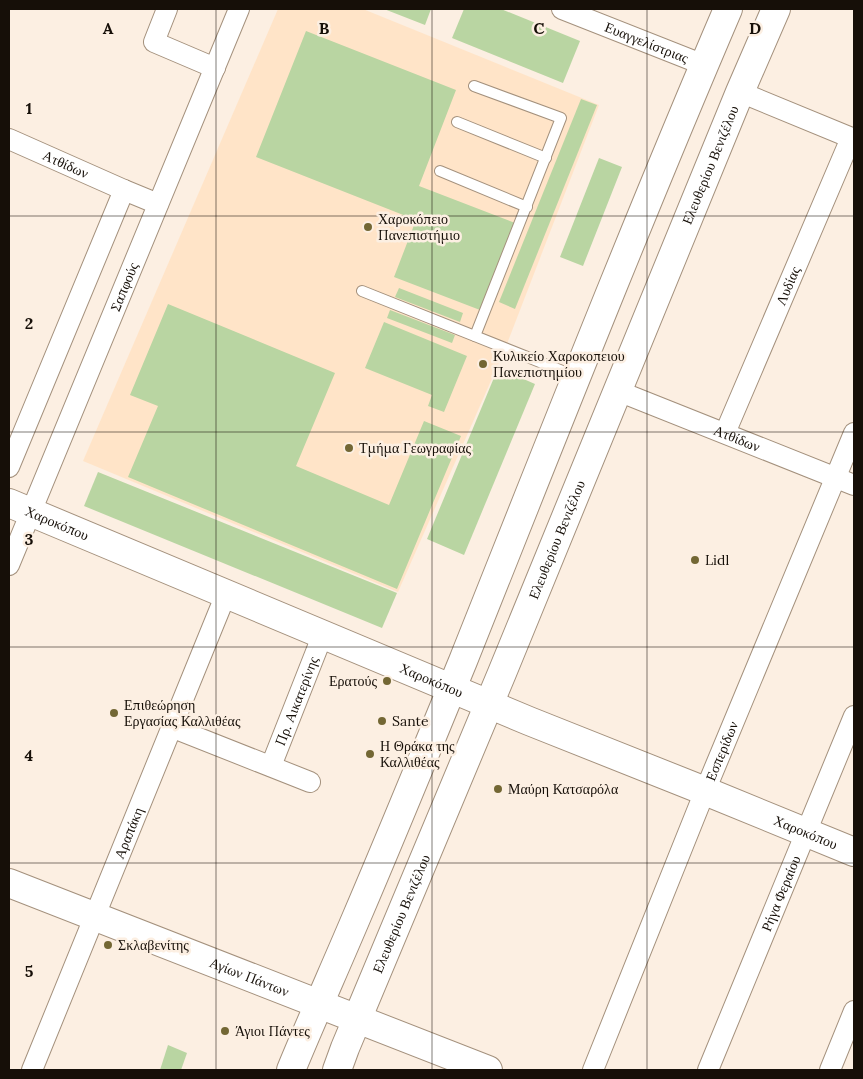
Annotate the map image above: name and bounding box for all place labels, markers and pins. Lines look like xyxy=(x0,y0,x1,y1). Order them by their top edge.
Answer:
place label: Χαροκόπειο Πανεπιστήμιο xyxy=(378,210,460,244)
marker: Χαροκόπειο Πανεπιστήμιο xyxy=(362,221,374,233)
place label: Κυλικείο Χαροκοπειου Πανεπιστημίου xyxy=(493,347,625,381)
marker: Κυλικείο Χαροκοπειου Πανεπιστημίου xyxy=(477,358,489,370)
place label: Τμήμα Γεωγραφίας xyxy=(359,439,472,457)
marker: Τμήμα Γεωγραφίας xyxy=(343,442,355,454)
place label: Lidl xyxy=(705,551,729,569)
marker: Lidl xyxy=(689,554,701,566)
place label: Ερατούς xyxy=(329,672,377,690)
marker: Ερατούς xyxy=(381,675,393,687)
place label: Επιθεώρηση Εργασίας Καλλιθέας xyxy=(124,696,241,730)
marker: Επιθεώρηση Εργασίας Καλλιθέας xyxy=(108,707,120,719)
place label: Sante xyxy=(392,712,429,730)
marker: Sante xyxy=(376,715,388,727)
place label: Η Θράκα της Καλλιθέας xyxy=(380,737,455,771)
marker: Η Θράκα της Καλλιθέας xyxy=(364,748,376,760)
place label: Μαύρη Κατσαρόλα xyxy=(508,780,619,798)
marker: Μαύρη Κατσαρόλα xyxy=(492,783,504,795)
place label: Σκλαβενίτης xyxy=(118,936,189,954)
marker: Σκλαβενίτης xyxy=(102,939,114,951)
place label: Άγιοι Πάντες xyxy=(235,1022,310,1040)
marker: Άγιοι Πάντες xyxy=(219,1025,231,1037)

